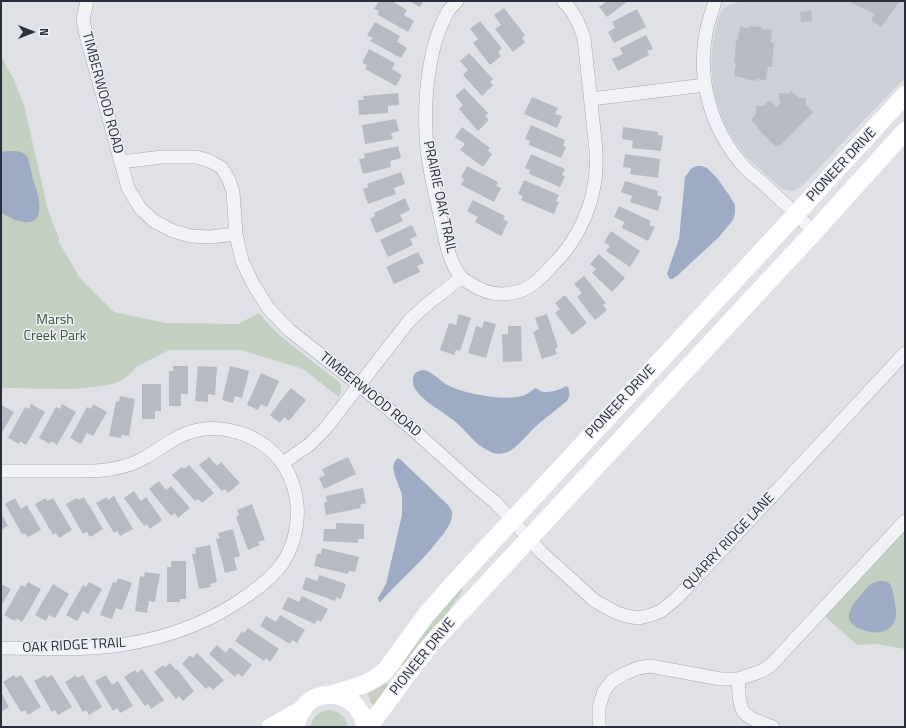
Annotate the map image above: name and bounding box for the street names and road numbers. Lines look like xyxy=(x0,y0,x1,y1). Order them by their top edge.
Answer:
street label: TIMBERWOOD ROAD xyxy=(78,30,126,156)
street label: PIONEER DRIVE xyxy=(804,125,880,205)
street label: PRAIRIE OAK TRAIL xyxy=(419,139,459,255)
street label: TIMBERWOOD ROAD xyxy=(316,349,424,441)
street label: PIONEER DRIVE xyxy=(583,362,659,442)
street label: QUARRY RIDGE LANE xyxy=(680,490,778,594)
street label: PIONEER DRIVE xyxy=(387,615,459,699)
street label: OAK RIDGE TRAIL xyxy=(22,635,126,657)

